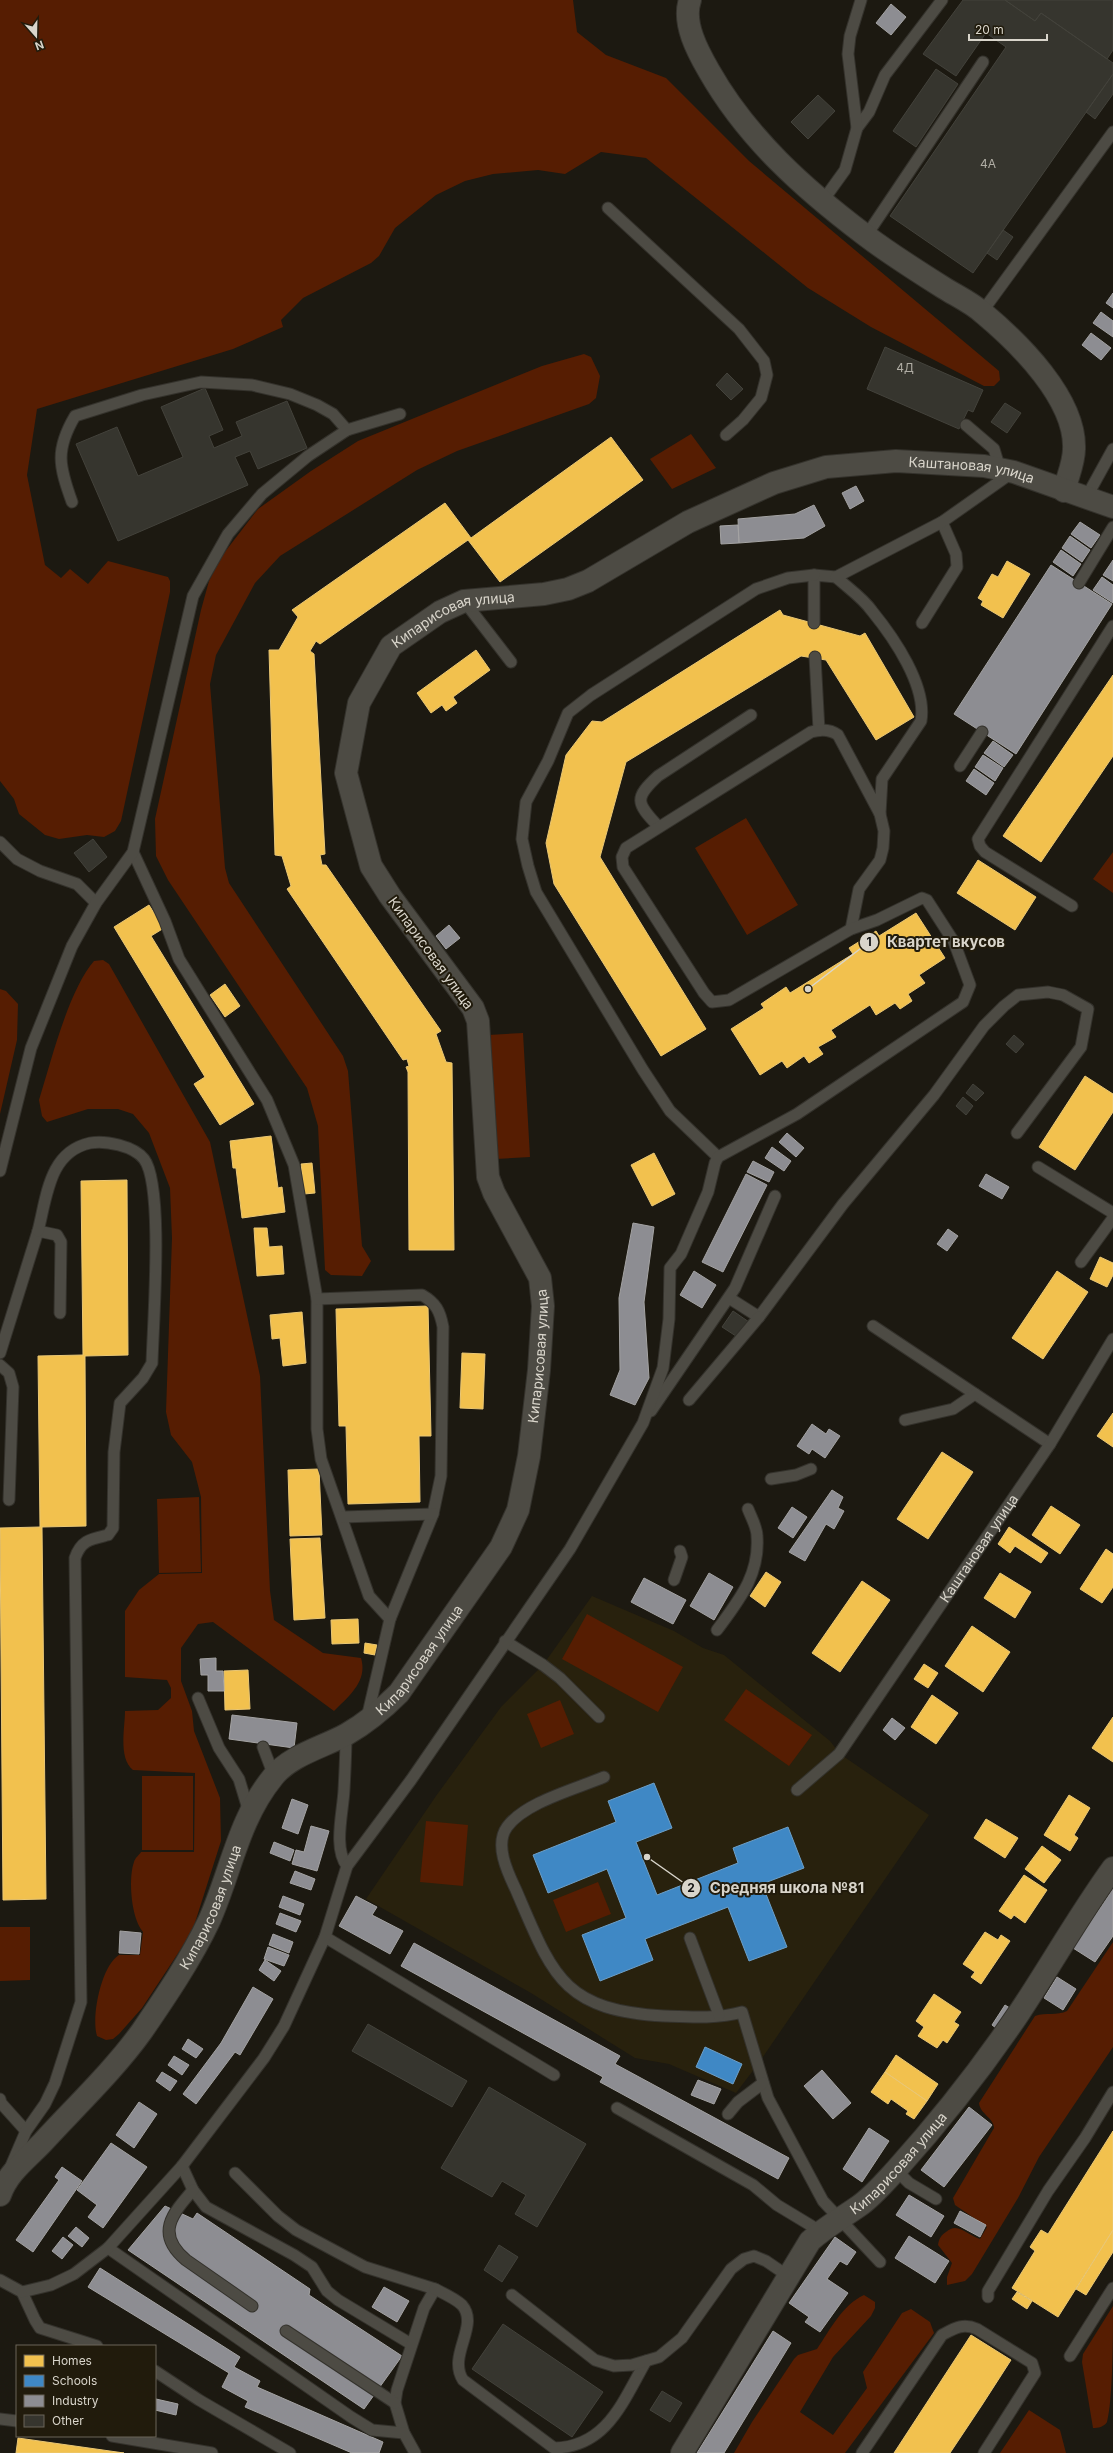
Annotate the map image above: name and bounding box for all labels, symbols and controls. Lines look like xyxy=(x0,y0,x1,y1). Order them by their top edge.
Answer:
north arrow xyxy=(16,16,56,56)
scale bar xyxy=(969,16,1047,42)
text: 20 m xyxy=(975,22,1004,37)
text: N xyxy=(33,37,46,53)
house number: 4А xyxy=(980,156,996,171)
house number: 4Д xyxy=(896,360,914,375)
street label: Каштановая улица xyxy=(908,453,1037,487)
street label: Кипарисовая улица xyxy=(388,588,515,651)
street label: Кипарисовая улица xyxy=(385,893,478,1012)
callout: Квартет вкусов xyxy=(859,928,1013,955)
text: Квартет вкусов xyxy=(887,932,1005,951)
text: 1 xyxy=(866,934,872,949)
street label: Кипарисовая улица xyxy=(524,1288,551,1424)
street label: Каштановая улица xyxy=(936,1491,1021,1606)
street label: Кипарисовая улица xyxy=(372,1601,466,1719)
street label: Кипарисовая улица xyxy=(176,1842,244,1972)
callout: Средняя школа №81 xyxy=(681,1875,872,1902)
text: Средняя школа №81 xyxy=(710,1878,864,1897)
text: 2 xyxy=(687,1880,695,1895)
street label: Кипарисовая улица xyxy=(846,2108,950,2218)
legend xyxy=(16,2345,156,2437)
text: Homes xyxy=(52,2353,92,2368)
text: Schools xyxy=(52,2373,97,2388)
text: Industry xyxy=(52,2393,99,2408)
text: Other xyxy=(52,2413,84,2428)

